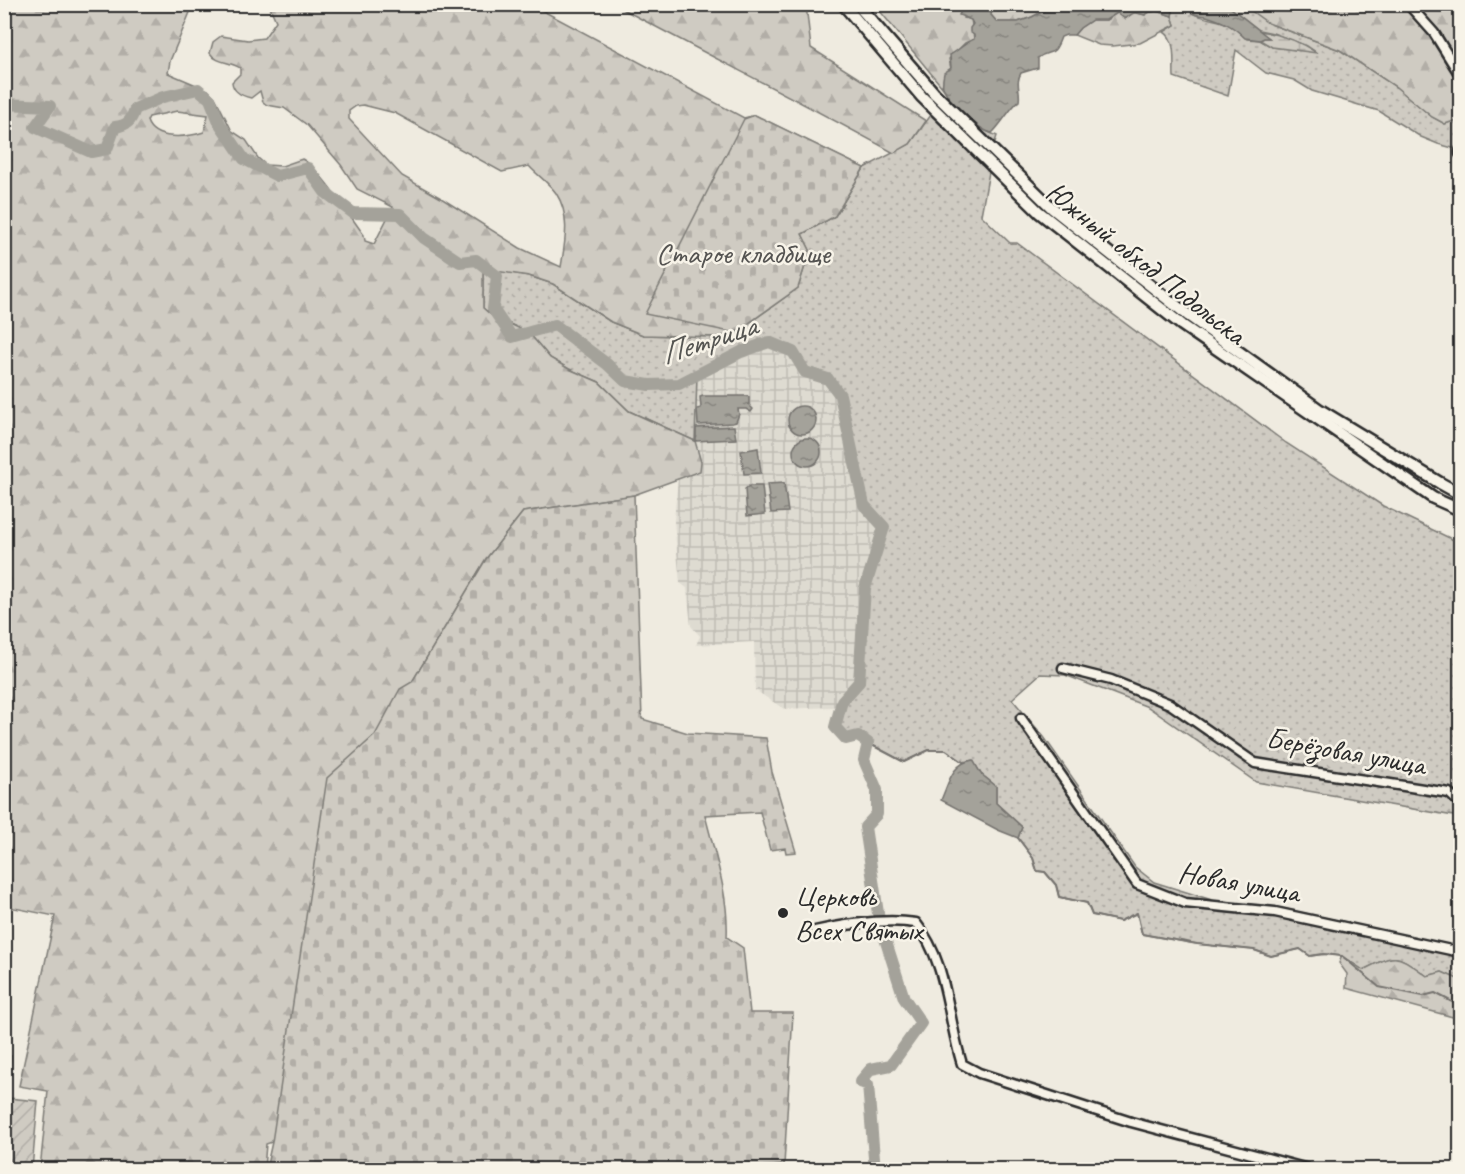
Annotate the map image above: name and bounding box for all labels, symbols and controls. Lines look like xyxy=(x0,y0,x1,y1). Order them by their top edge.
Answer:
street label: Южный обход Подольска xyxy=(1038,173,1255,354)
park label: Старое кладбище xyxy=(656,234,832,272)
water label: Петрица xyxy=(655,304,765,374)
street label: Берёзовая улица xyxy=(1264,718,1431,784)
street label: Новая улица xyxy=(1175,853,1305,912)
place label: Церковь Всех Святых xyxy=(795,877,925,949)
marker: Церковь Всех Святых xyxy=(776,906,790,920)

